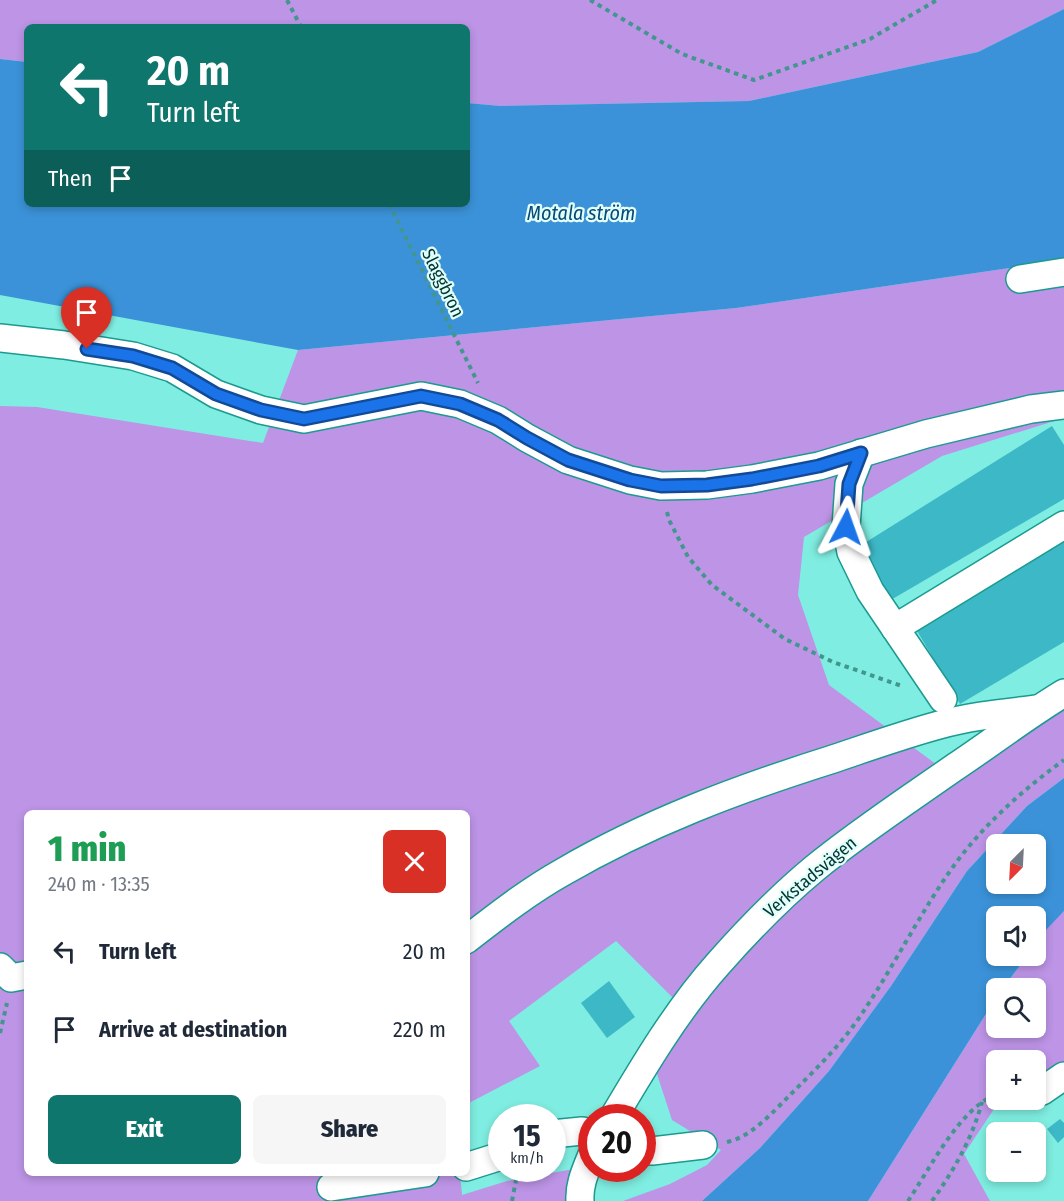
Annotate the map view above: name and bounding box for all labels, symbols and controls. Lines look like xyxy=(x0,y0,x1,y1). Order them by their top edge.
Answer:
text: 20 m xyxy=(147,46,230,96)
icon: left xyxy=(48,48,126,126)
text: Turn left xyxy=(147,97,240,129)
icon: arrive xyxy=(104,162,137,195)
text: Then xyxy=(48,165,92,192)
water label: Motala ström xyxy=(527,201,635,225)
street label: Slaggbron xyxy=(417,245,469,321)
pin xyxy=(61,287,112,349)
icon: arrive xyxy=(70,296,103,329)
position arrow xyxy=(814,495,878,559)
text: 1 min xyxy=(48,827,126,871)
button: close xyxy=(383,830,446,893)
street label: Verkstadsvägen xyxy=(759,832,861,922)
north arrow xyxy=(986,834,1046,894)
map controls xyxy=(986,834,1046,1182)
text: 240 m · 13:35 xyxy=(48,872,150,896)
button: sound xyxy=(986,906,1046,966)
icon: left xyxy=(48,935,81,968)
text: Turn left xyxy=(99,938,177,965)
text: 20 m xyxy=(403,938,446,965)
button: search xyxy=(986,978,1046,1038)
icon: arrive xyxy=(48,1013,81,1046)
text: Arrive at destination xyxy=(99,1016,287,1043)
text: 220 m xyxy=(393,1016,446,1043)
button: + xyxy=(986,1050,1046,1110)
button: Exit xyxy=(48,1095,241,1164)
button: Share xyxy=(253,1095,446,1164)
speed limit sign: 20 xyxy=(578,1104,656,1182)
text: 15 xyxy=(513,1118,541,1154)
button: − xyxy=(986,1122,1046,1182)
text: km/h xyxy=(510,1149,544,1167)

